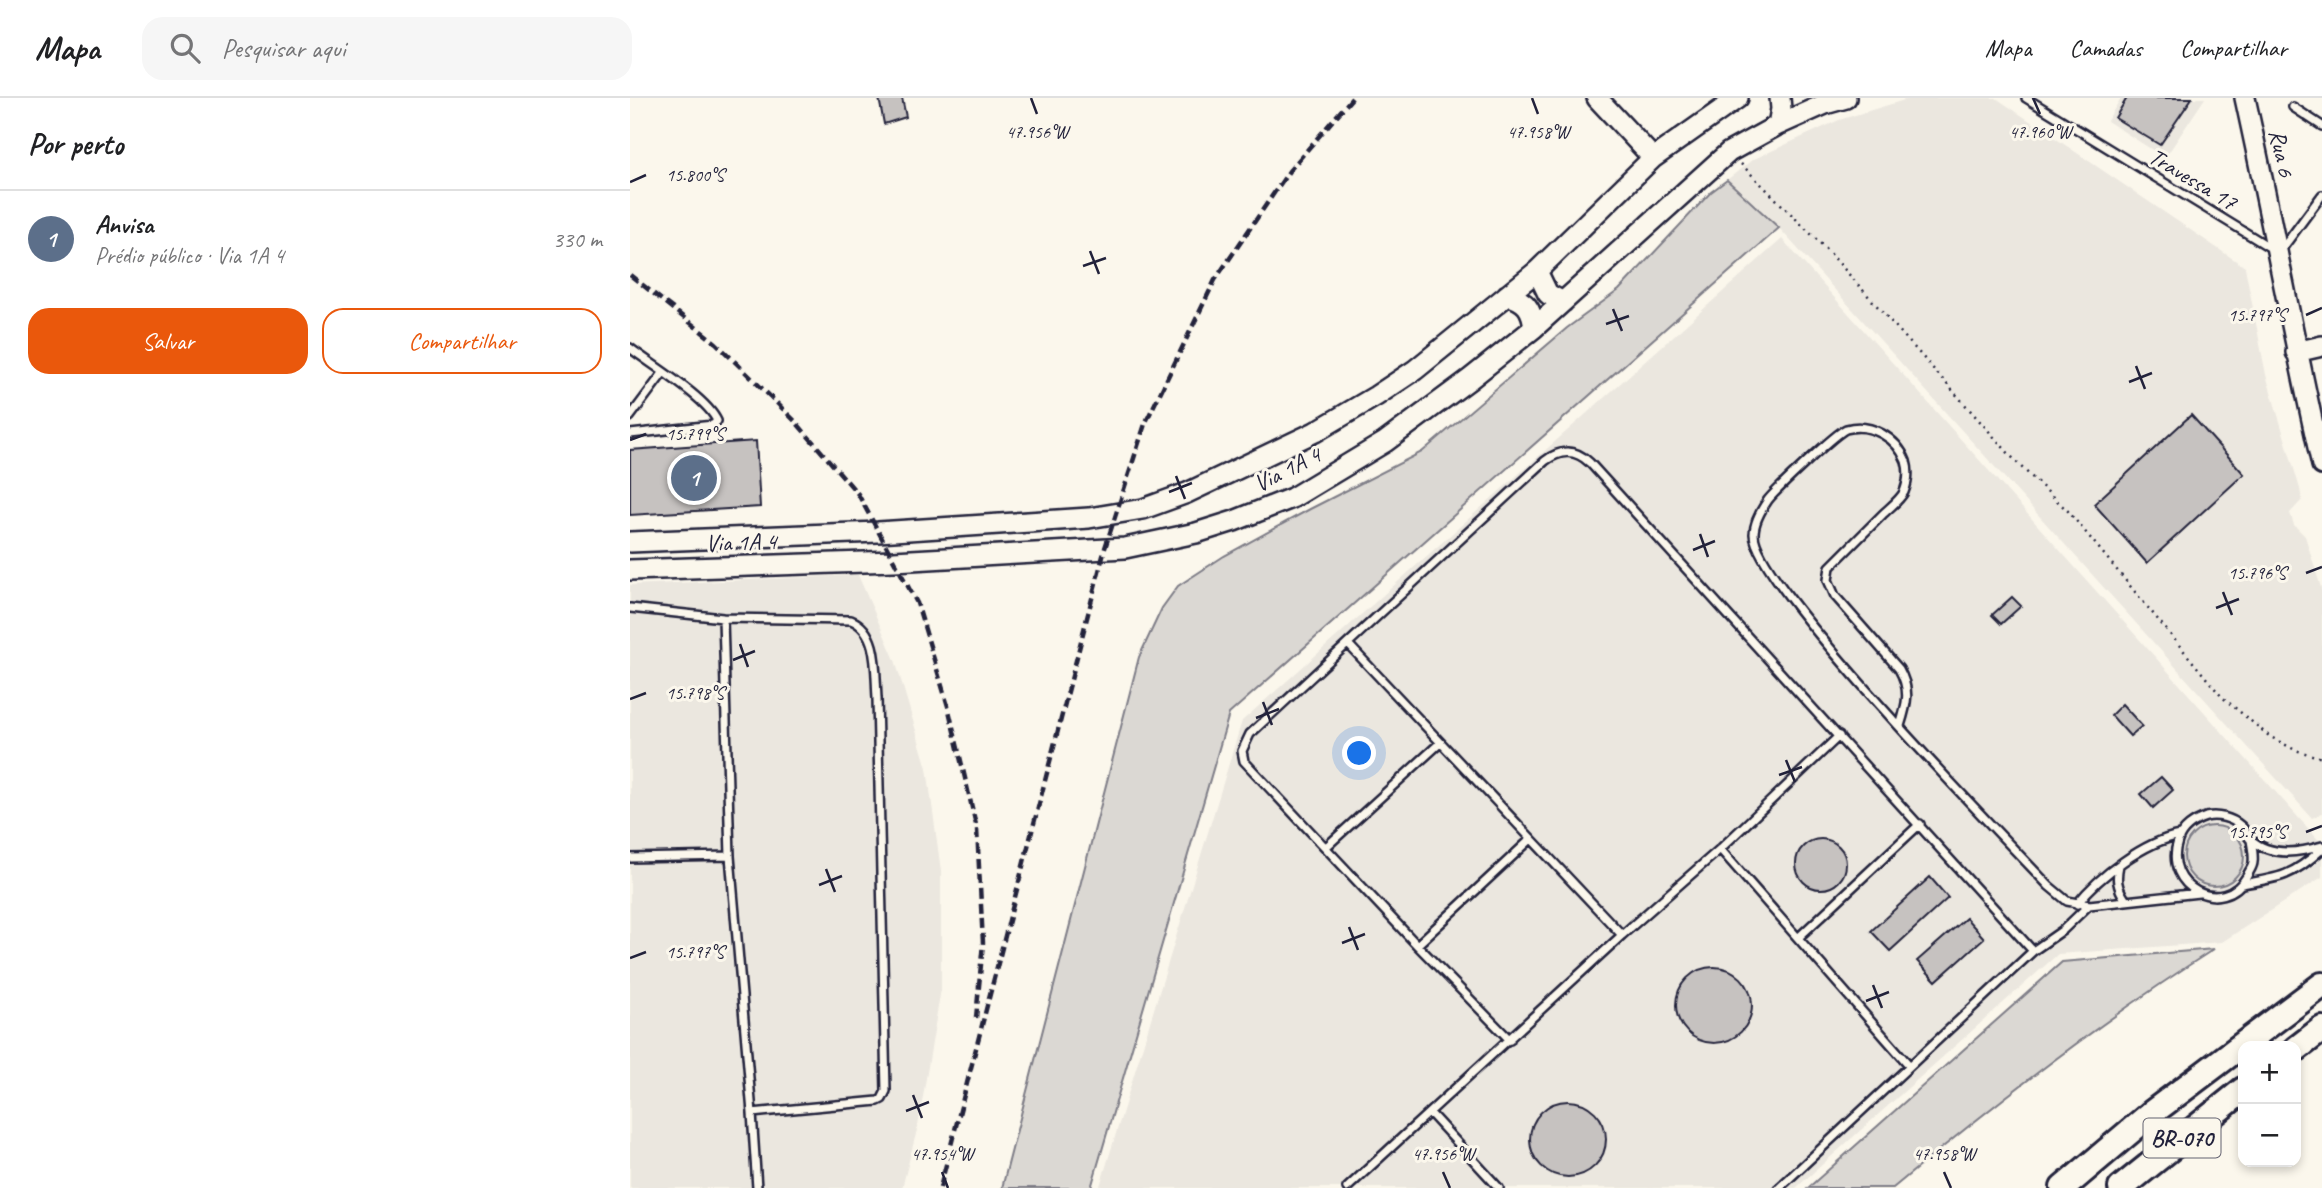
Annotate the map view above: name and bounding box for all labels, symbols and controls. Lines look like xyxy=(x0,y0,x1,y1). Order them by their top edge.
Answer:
search box xyxy=(142,17,632,80)
text: Mapa xyxy=(35,27,100,69)
icon: search xyxy=(166,29,204,67)
text: Pesquisar aqui xyxy=(222,32,346,65)
text: Mapa xyxy=(1985,33,2032,63)
text: Camadas xyxy=(2070,33,2142,63)
text: Compartilhar xyxy=(2180,33,2287,63)
text: 47.956°W xyxy=(1006,121,1071,143)
text: 47.958°W xyxy=(1507,121,1572,143)
text: 47.960°W xyxy=(2009,121,2074,143)
text: Por perto xyxy=(28,125,123,163)
street label: Rua 6 xyxy=(2262,127,2302,180)
street label: Travessa 17 xyxy=(2144,141,2244,218)
text: 15.800°S xyxy=(666,164,727,186)
text: Anvisa xyxy=(95,208,153,241)
text: 1 xyxy=(46,225,56,254)
text: 330 m xyxy=(553,225,602,254)
text: Prédio público · Via 1A 4 xyxy=(95,241,284,270)
text: 15.797°S xyxy=(2228,304,2289,326)
button: Salvar xyxy=(28,308,308,374)
button: Compartilhar xyxy=(322,308,602,374)
text: 15.799°S xyxy=(666,423,727,445)
street label: Via 1A 4 xyxy=(1248,438,1327,499)
pin: 1 xyxy=(671,452,717,504)
street label: Via 1A 4 xyxy=(705,526,779,558)
text: 15.796°S xyxy=(2228,562,2289,584)
text: 15.798°S xyxy=(666,682,727,704)
your location xyxy=(1342,736,1376,770)
text: 15.795°S xyxy=(2228,821,2289,843)
text: 15.797°S xyxy=(666,941,727,963)
map controls xyxy=(2238,1041,2301,1167)
button: + xyxy=(2238,1041,2301,1104)
button: − xyxy=(2238,1104,2301,1167)
road number: BR-070 xyxy=(2144,1119,2220,1158)
text: 47.954°W xyxy=(911,1143,976,1165)
text: 47.956°W xyxy=(1412,1143,1477,1165)
text: 47.958°W xyxy=(1913,1143,1978,1165)

